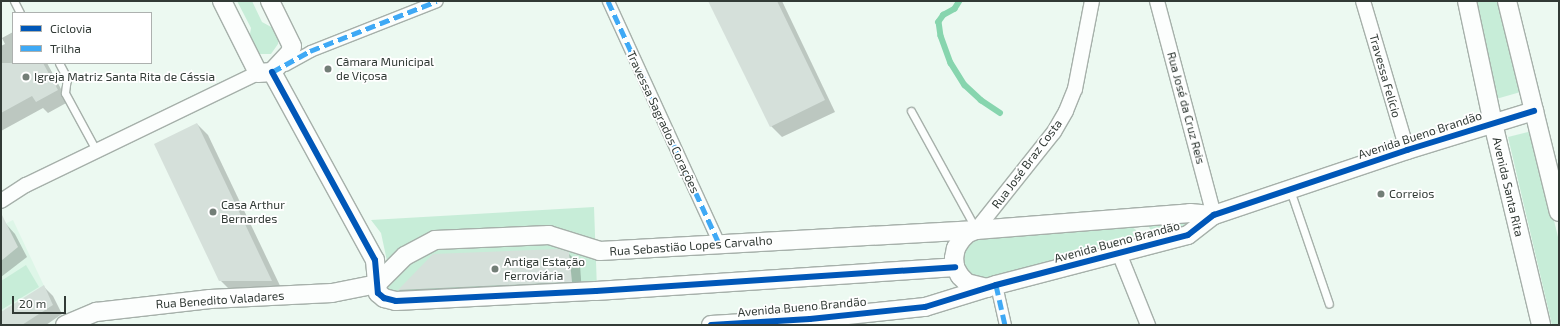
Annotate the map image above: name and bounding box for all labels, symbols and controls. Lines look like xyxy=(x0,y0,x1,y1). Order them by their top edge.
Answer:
legend xyxy=(12,12,152,64)
text: Ciclovia xyxy=(50,21,92,35)
street label: Travessa Felício xyxy=(1366,33,1404,119)
text: Trilha xyxy=(50,41,81,55)
street label: Travessa Sagrados Corações xyxy=(624,48,702,196)
street label: Rua José da Cruz Reis xyxy=(1164,50,1208,166)
place label: Câmara Municipal de Viçosa xyxy=(336,55,434,83)
marker: Câmara Municipal de Viçosa xyxy=(323,64,333,74)
place label: Igreja Matriz Santa Rita de Cássia xyxy=(34,70,215,84)
marker: Igreja Matriz Santa Rita de Cássia xyxy=(21,72,31,82)
street label: Avenida Bueno Brandão xyxy=(1356,108,1484,162)
street label: Rua José Braz Costa xyxy=(989,116,1065,212)
street label: Avenida Santa Rita xyxy=(1490,136,1526,238)
place label: Correios xyxy=(1389,187,1434,201)
marker: Correios xyxy=(1376,189,1386,199)
place label: Casa Arthur Bernardes xyxy=(221,198,285,226)
marker: Casa Arthur Bernardes xyxy=(208,207,218,217)
street label: Avenida Bueno Brandão xyxy=(1053,218,1181,266)
street label: Rua Sebastião Lopes Carvalho xyxy=(609,233,773,259)
place label: Antiga Estação Ferroviária xyxy=(504,255,585,283)
marker: Antiga Estação Ferroviária xyxy=(489,263,501,275)
scale bar xyxy=(14,288,68,314)
street label: Rua Benedito Valadares xyxy=(155,288,285,312)
street label: Avenida Bueno Brandão xyxy=(737,294,867,320)
text: 20 m xyxy=(19,296,46,310)

